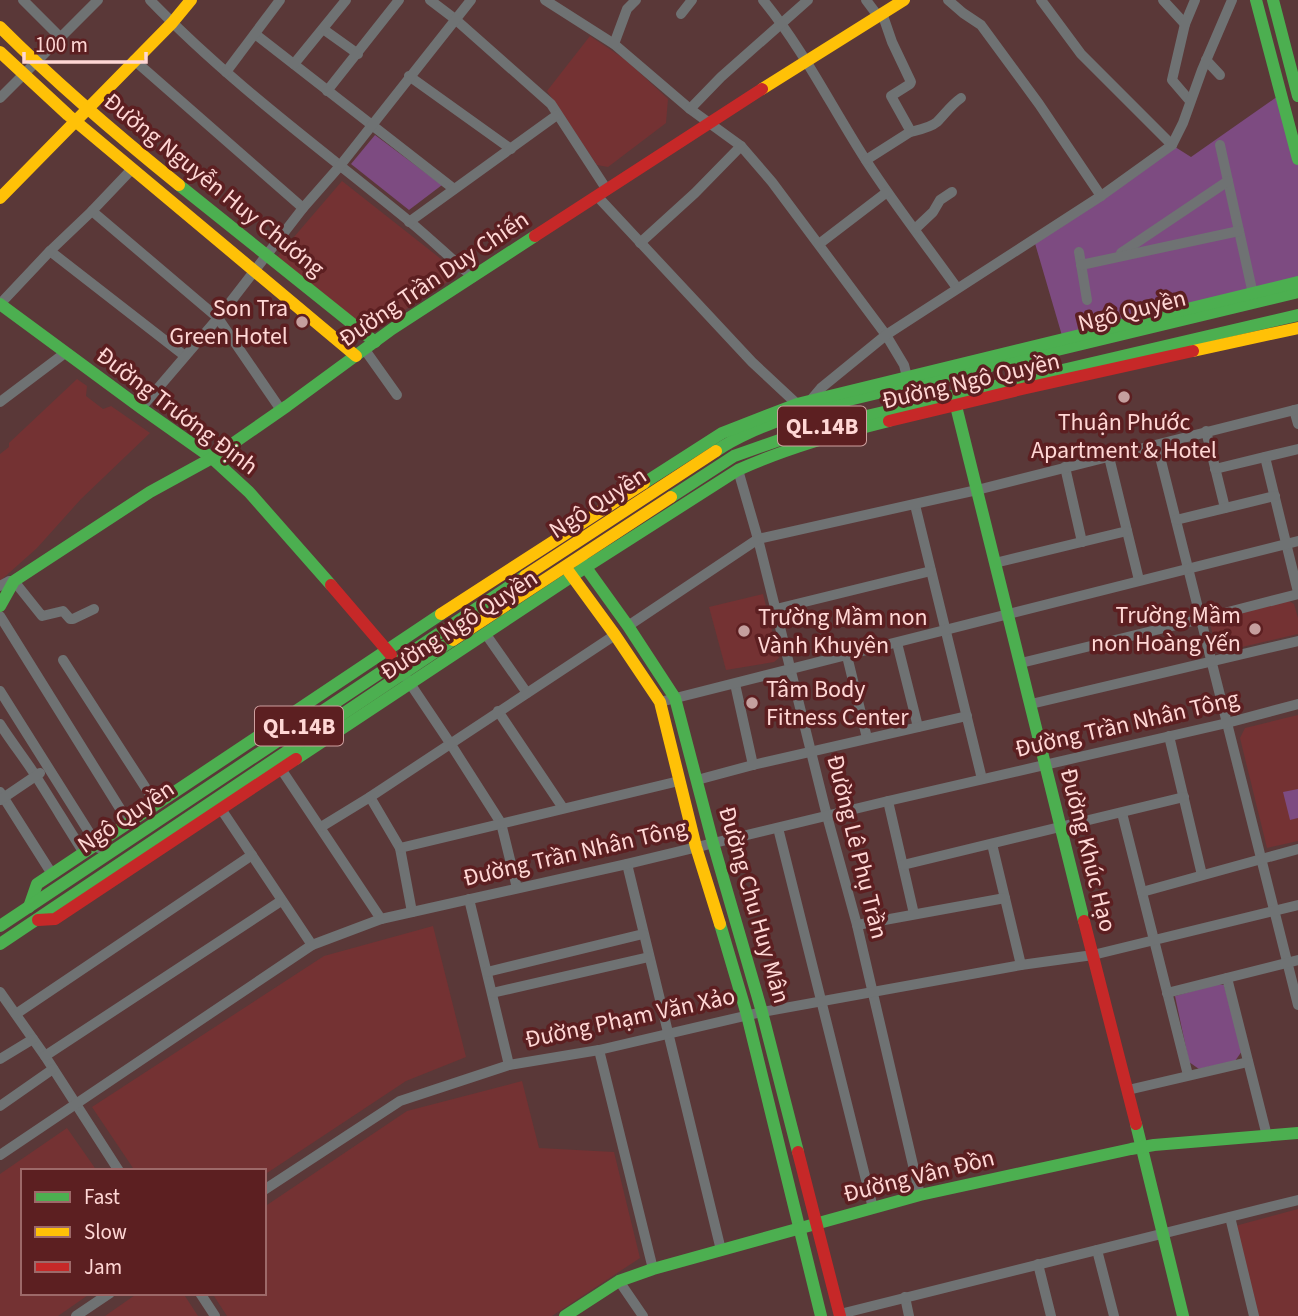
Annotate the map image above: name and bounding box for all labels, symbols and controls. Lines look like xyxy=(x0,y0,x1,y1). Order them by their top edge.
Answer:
scale bar xyxy=(24,21,147,65)
text: 100 m xyxy=(35,30,88,60)
street label: Đường Nguyễn Huy Chương xyxy=(96,85,332,285)
street label: Đường Trần Duy Chiến xyxy=(332,202,536,356)
street label: Ngô Quyền xyxy=(1074,281,1190,341)
place label: Son Tra Green Hotel xyxy=(169,291,288,354)
marker: Son Tra Green Hotel xyxy=(294,314,310,330)
street label: Đường Trương Định xyxy=(89,338,265,484)
street label: Đường Ngô Quyền xyxy=(879,344,1063,418)
marker: Thuận Phước Apartment & Hotel xyxy=(1116,389,1132,405)
place label: Thuận Phước Apartment & Hotel xyxy=(1031,405,1217,468)
road number: QL.14B xyxy=(778,406,866,446)
street label: Ngô Quyền xyxy=(542,458,654,548)
street label: Đường Ngô Quyền xyxy=(373,561,545,689)
place label: Trường Mầm non Hoàng Yến xyxy=(1091,598,1241,661)
place label: Trường Mầm non Vành Khuyên xyxy=(758,600,928,663)
marker: Trường Mầm non Hoàng Yến xyxy=(1247,621,1263,637)
marker: Trường Mầm non Vành Khuyên xyxy=(736,623,752,639)
place label: Tâm Body Fitness Center xyxy=(766,672,909,735)
street label: Đường Trần Nhân Tông xyxy=(1012,681,1242,767)
marker: Tâm Body Fitness Center xyxy=(744,695,760,711)
road number: QL.14B xyxy=(255,706,343,746)
street label: Đường Lê Phụ Trần xyxy=(817,751,897,943)
street label: Đường Khúc Hạo xyxy=(1051,764,1125,936)
street label: Ngô Quyền xyxy=(71,772,181,862)
street label: Đường Chu Huy Mân xyxy=(709,802,799,1008)
street label: Đường Trần Nhân Tông xyxy=(460,810,690,896)
street label: Đường Phạm Văn Xảo xyxy=(522,979,738,1057)
street label: Đường Vân Đồn xyxy=(840,1140,998,1212)
legend xyxy=(21,1169,266,1295)
text: Fast xyxy=(84,1182,120,1212)
text: Slow xyxy=(84,1217,127,1247)
text: Jam xyxy=(84,1252,122,1282)

